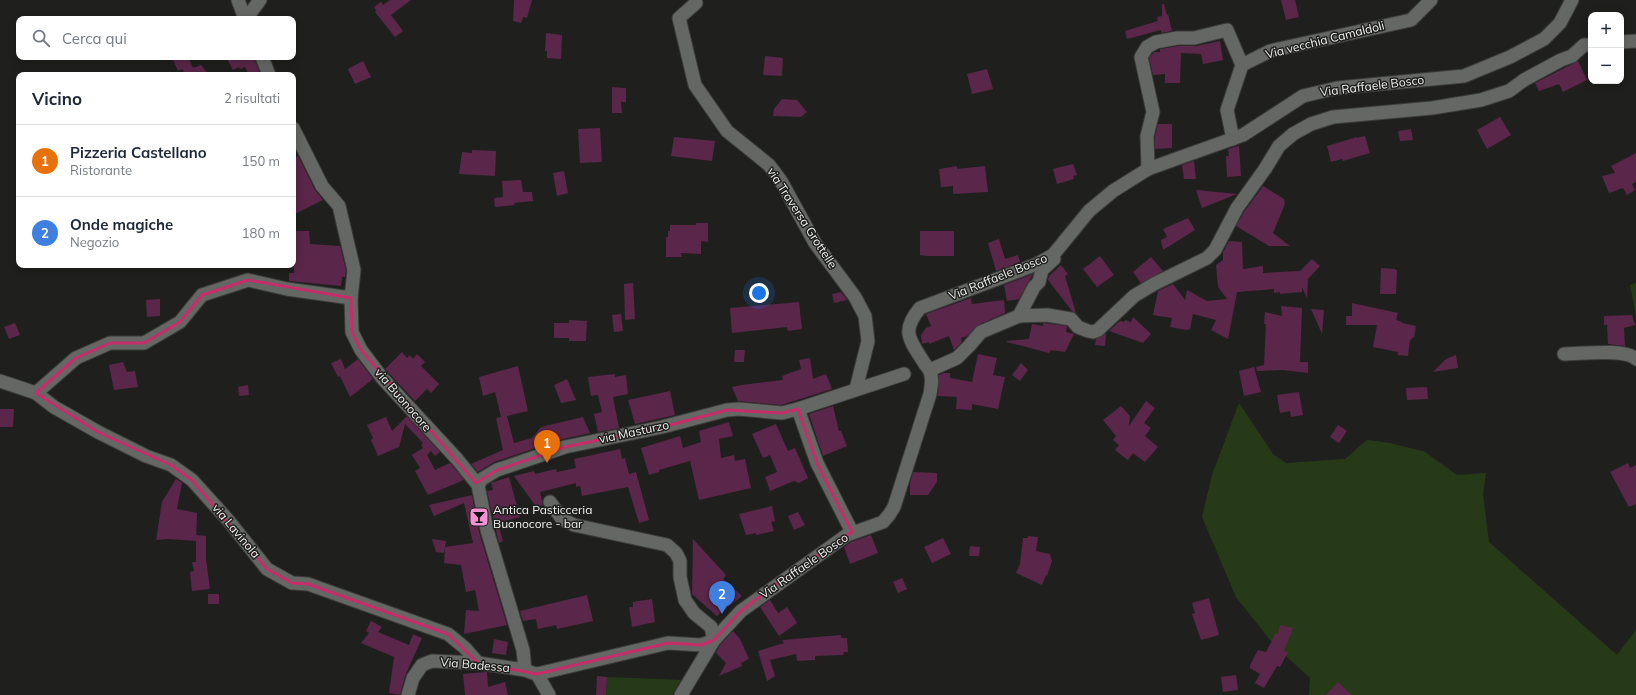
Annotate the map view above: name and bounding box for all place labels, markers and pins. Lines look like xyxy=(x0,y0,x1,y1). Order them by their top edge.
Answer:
pin: 1 xyxy=(534,430,560,463)
place label: Antica Pasticceria Buonocore - bar xyxy=(493,502,592,531)
bar icon: Antica Pasticceria Buonocore - bar xyxy=(468,506,490,528)
pin: 2 xyxy=(709,581,735,614)

